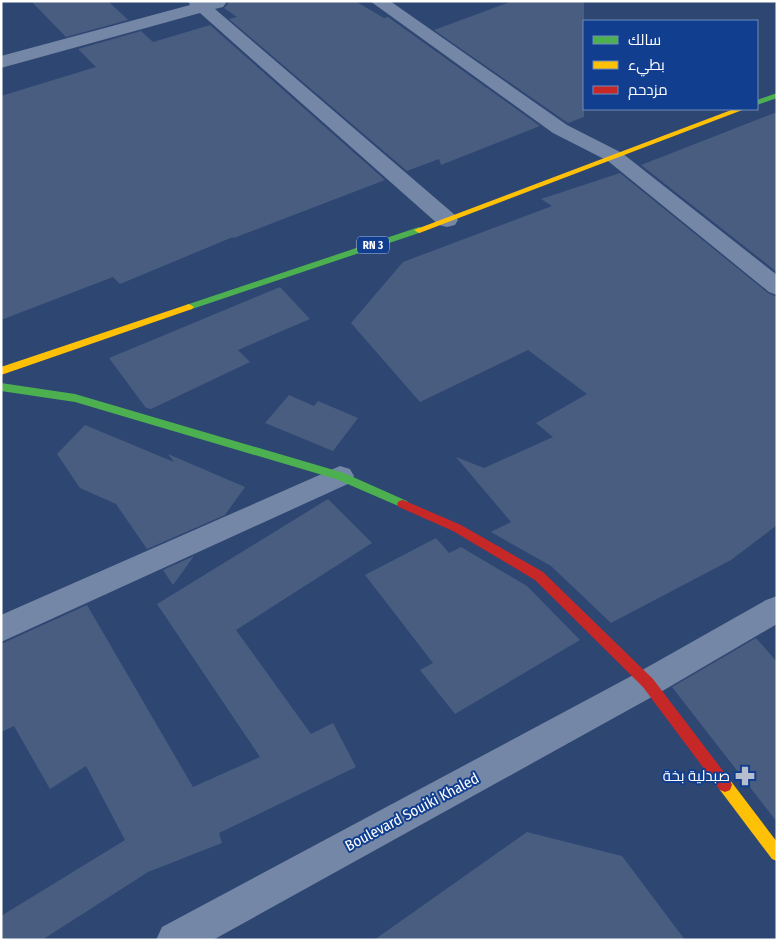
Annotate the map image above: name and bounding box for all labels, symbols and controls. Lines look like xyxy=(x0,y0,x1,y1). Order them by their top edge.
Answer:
legend xyxy=(583,20,758,110)
text: سالك xyxy=(628,31,661,49)
text: بطيء xyxy=(628,56,665,77)
text: مزدحم xyxy=(628,81,668,100)
road number: RN 3 xyxy=(357,236,389,254)
pharmacy icon: صبدلية بخة xyxy=(734,765,756,787)
place label: صبدلية بخة xyxy=(663,767,730,785)
street label: Boulevard Souiki Khaled xyxy=(342,769,482,855)

